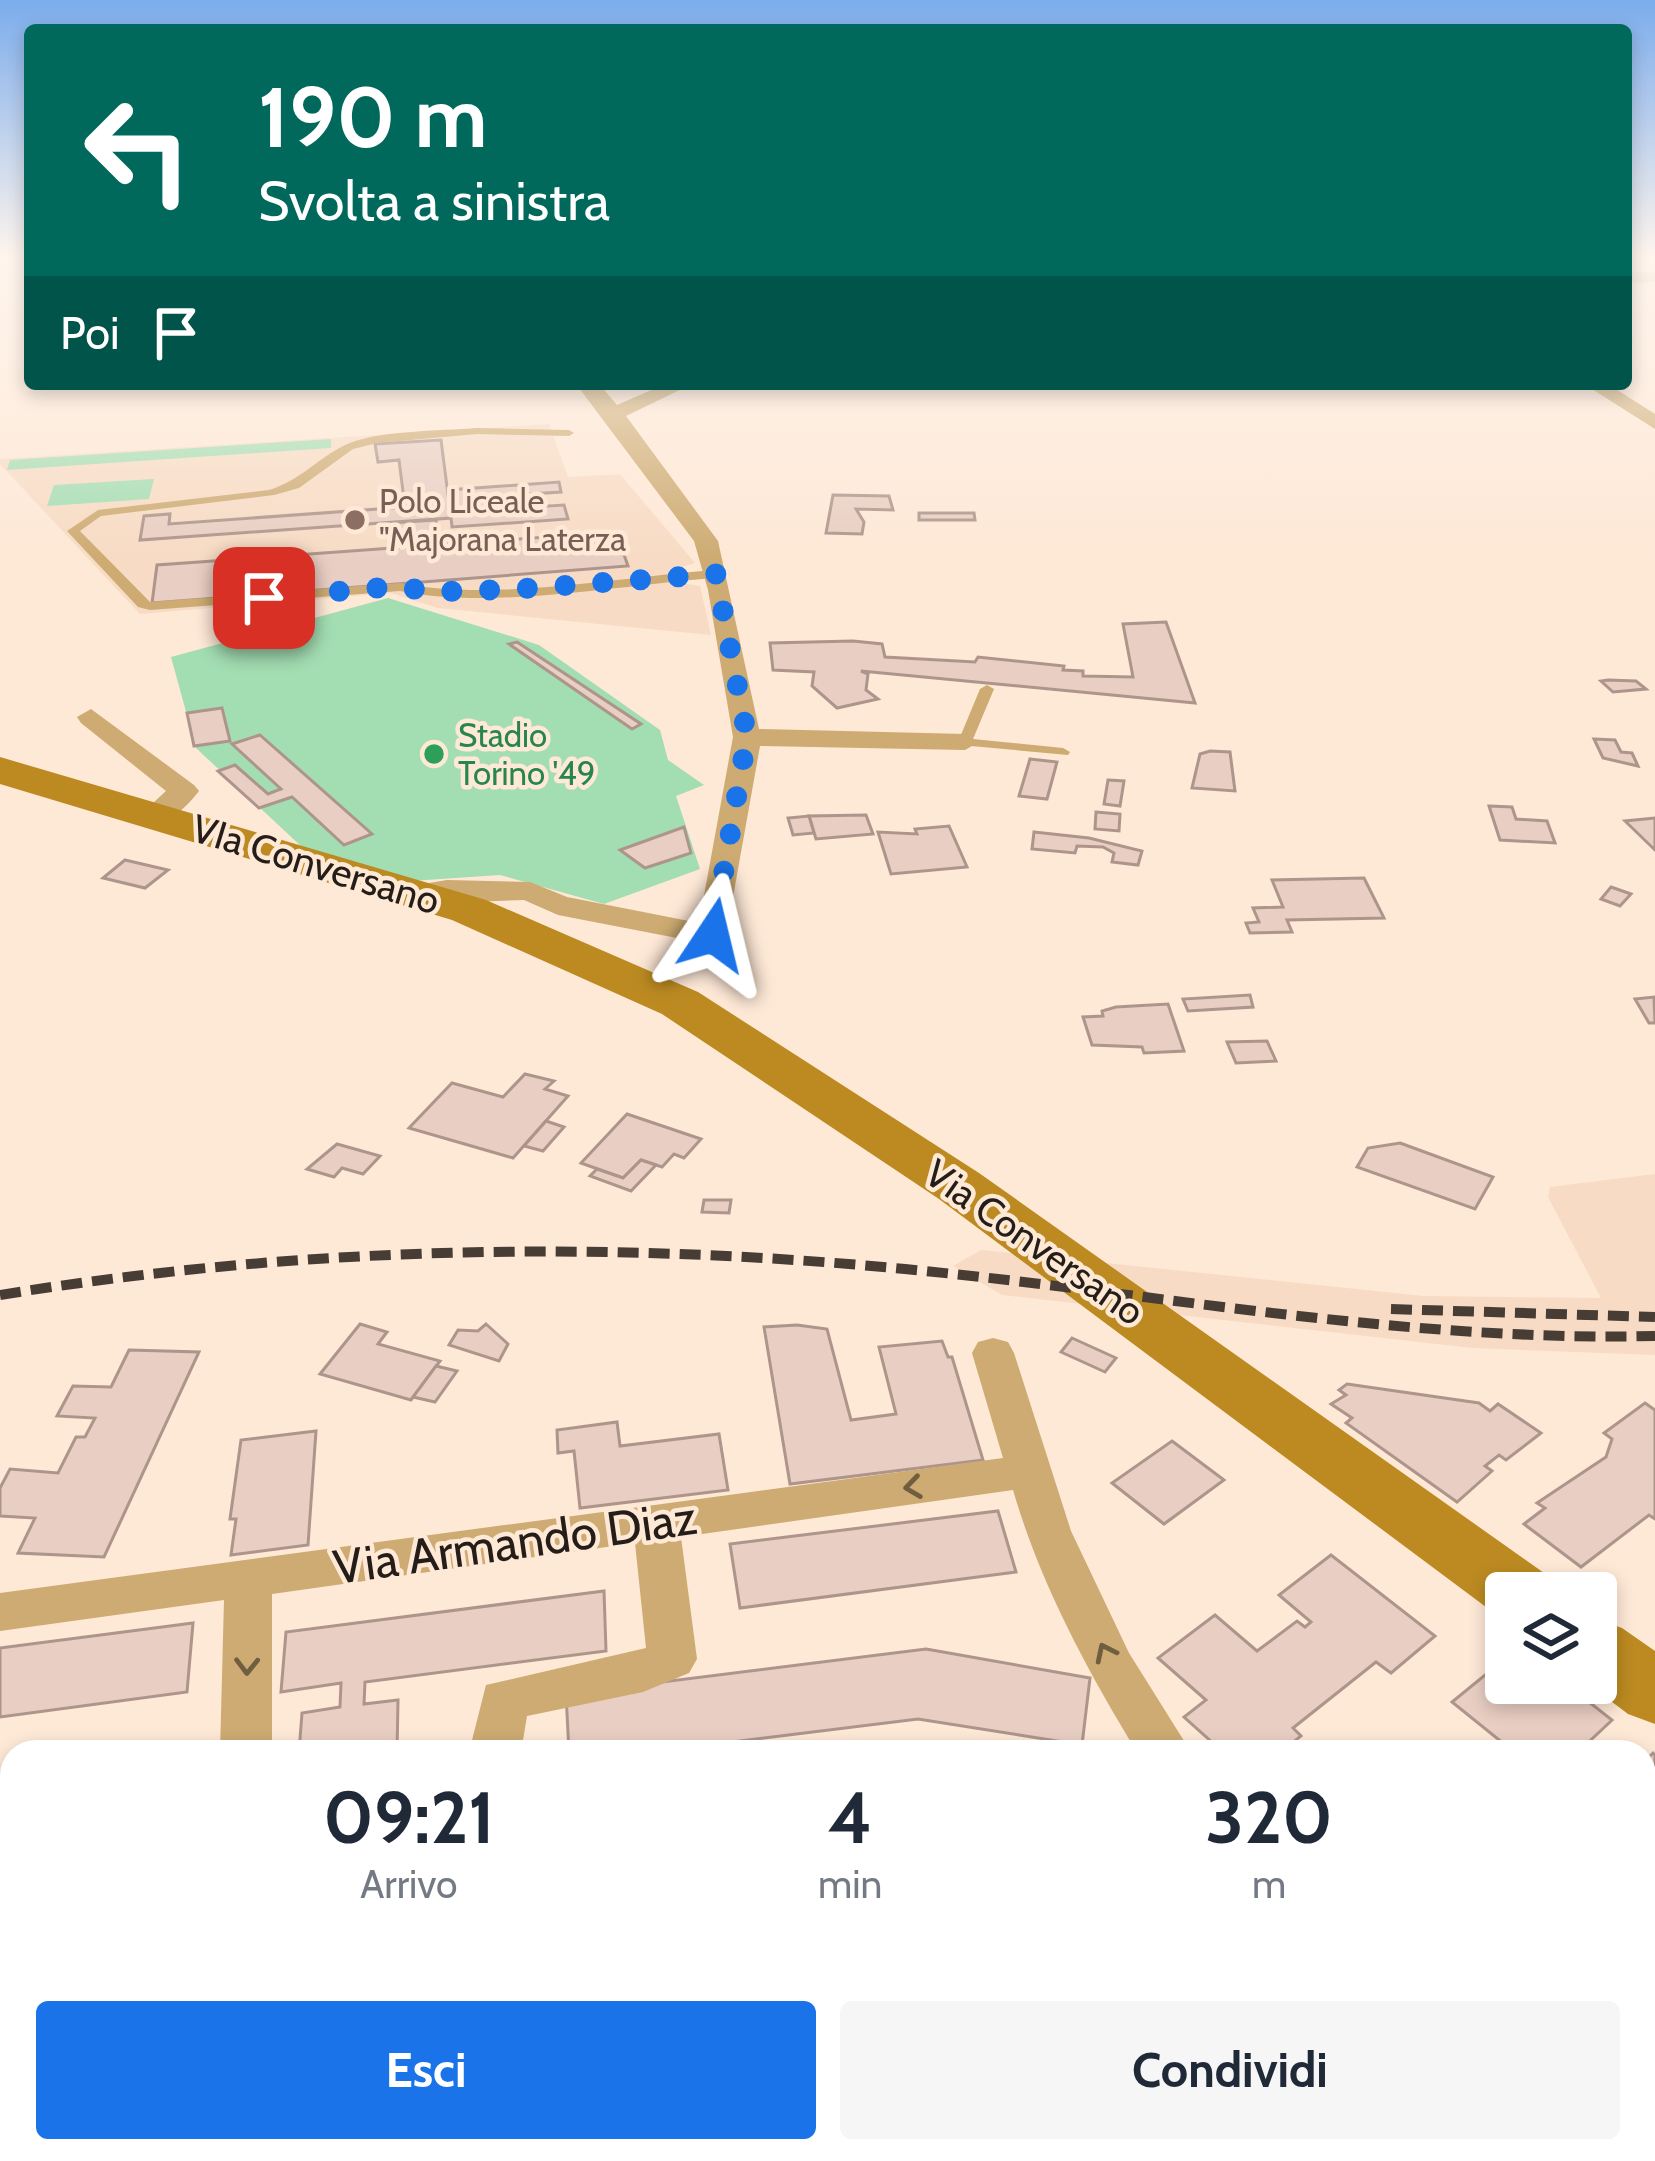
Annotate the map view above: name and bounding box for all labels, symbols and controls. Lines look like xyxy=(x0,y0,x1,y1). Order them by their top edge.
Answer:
text: 190 m xyxy=(258,66,487,168)
icon: left xyxy=(60,72,216,228)
text: Svolta a sinistra xyxy=(258,168,610,234)
icon: arrive xyxy=(143,300,209,366)
text: Poi xyxy=(60,306,119,360)
place label: Polo Liceale "Majorana Laterza xyxy=(379,481,626,559)
marker: Polo Liceale "Majorana Laterza xyxy=(342,507,368,533)
pin xyxy=(213,547,315,649)
icon: arrive xyxy=(231,565,297,631)
place label: Stadio Torino '49 xyxy=(458,715,595,793)
marker: Stadio Torino '49 xyxy=(421,741,447,767)
street label: VIa Conversano xyxy=(186,804,446,924)
position arrow xyxy=(650,872,776,998)
street label: Via Conversano xyxy=(916,1149,1154,1335)
one-way arrow xyxy=(904,1473,923,1499)
street label: Via Armando Diaz xyxy=(330,1488,700,1596)
map controls xyxy=(1485,1572,1617,1704)
button: layers xyxy=(1485,1572,1617,1704)
one-way arrow xyxy=(1095,1643,1119,1664)
one-way arrow xyxy=(234,1658,260,1676)
text: 09:21 xyxy=(323,1774,495,1861)
text: 4 xyxy=(828,1774,872,1861)
text: 320 xyxy=(1205,1774,1333,1861)
text: Arrivo xyxy=(360,1860,458,1908)
text: min xyxy=(818,1860,882,1908)
text: m xyxy=(1252,1860,1286,1908)
button: Esci xyxy=(36,2001,816,2139)
button: Condividi xyxy=(840,2001,1620,2139)

